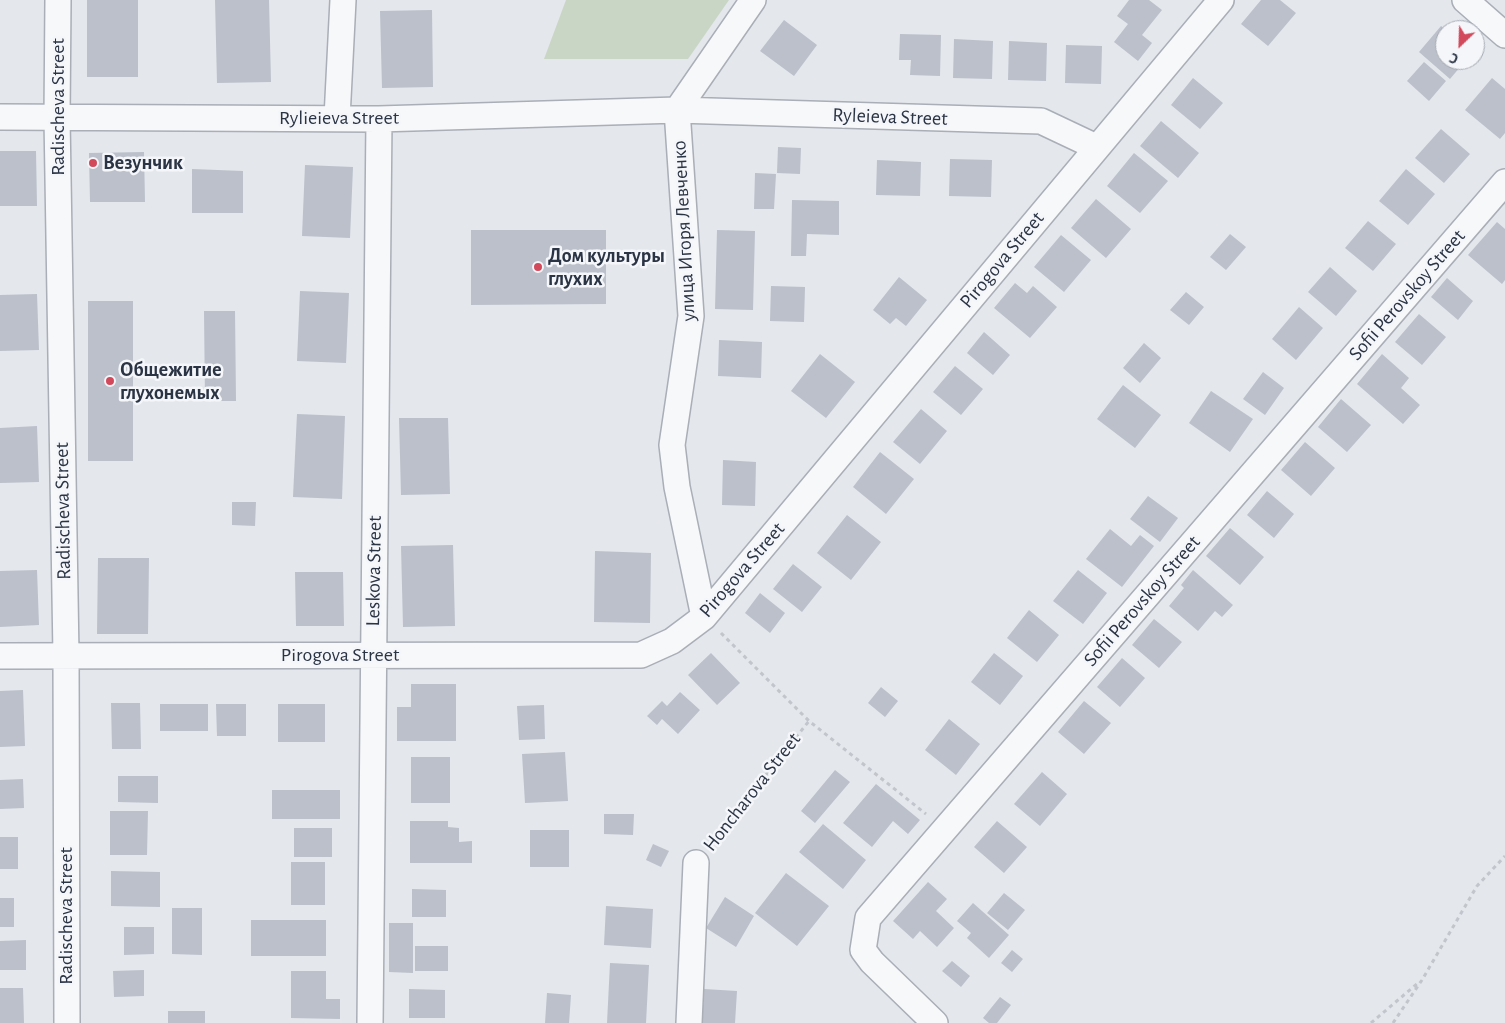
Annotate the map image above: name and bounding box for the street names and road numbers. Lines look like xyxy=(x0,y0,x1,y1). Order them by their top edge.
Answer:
street label: Radischeva Street xyxy=(46,38,70,176)
street label: Ryleieva Street xyxy=(832,103,948,131)
street label: Rylieieva Street xyxy=(279,106,399,130)
street label: улица Игоря Левченко xyxy=(667,140,701,322)
street label: Pirogova Street xyxy=(955,207,1049,313)
street label: Sofii Perovskoy Street xyxy=(1344,225,1470,365)
street label: Radischeva Street xyxy=(50,442,76,580)
street label: Leskova Street xyxy=(361,515,387,627)
street label: Pirogova Street xyxy=(694,517,790,623)
street label: Sofii Perovskoy Street xyxy=(1079,531,1205,671)
street label: Pirogova Street xyxy=(281,643,399,667)
street label: Honcharova Street xyxy=(698,728,806,856)
street label: Radischeva Street xyxy=(54,847,78,985)

